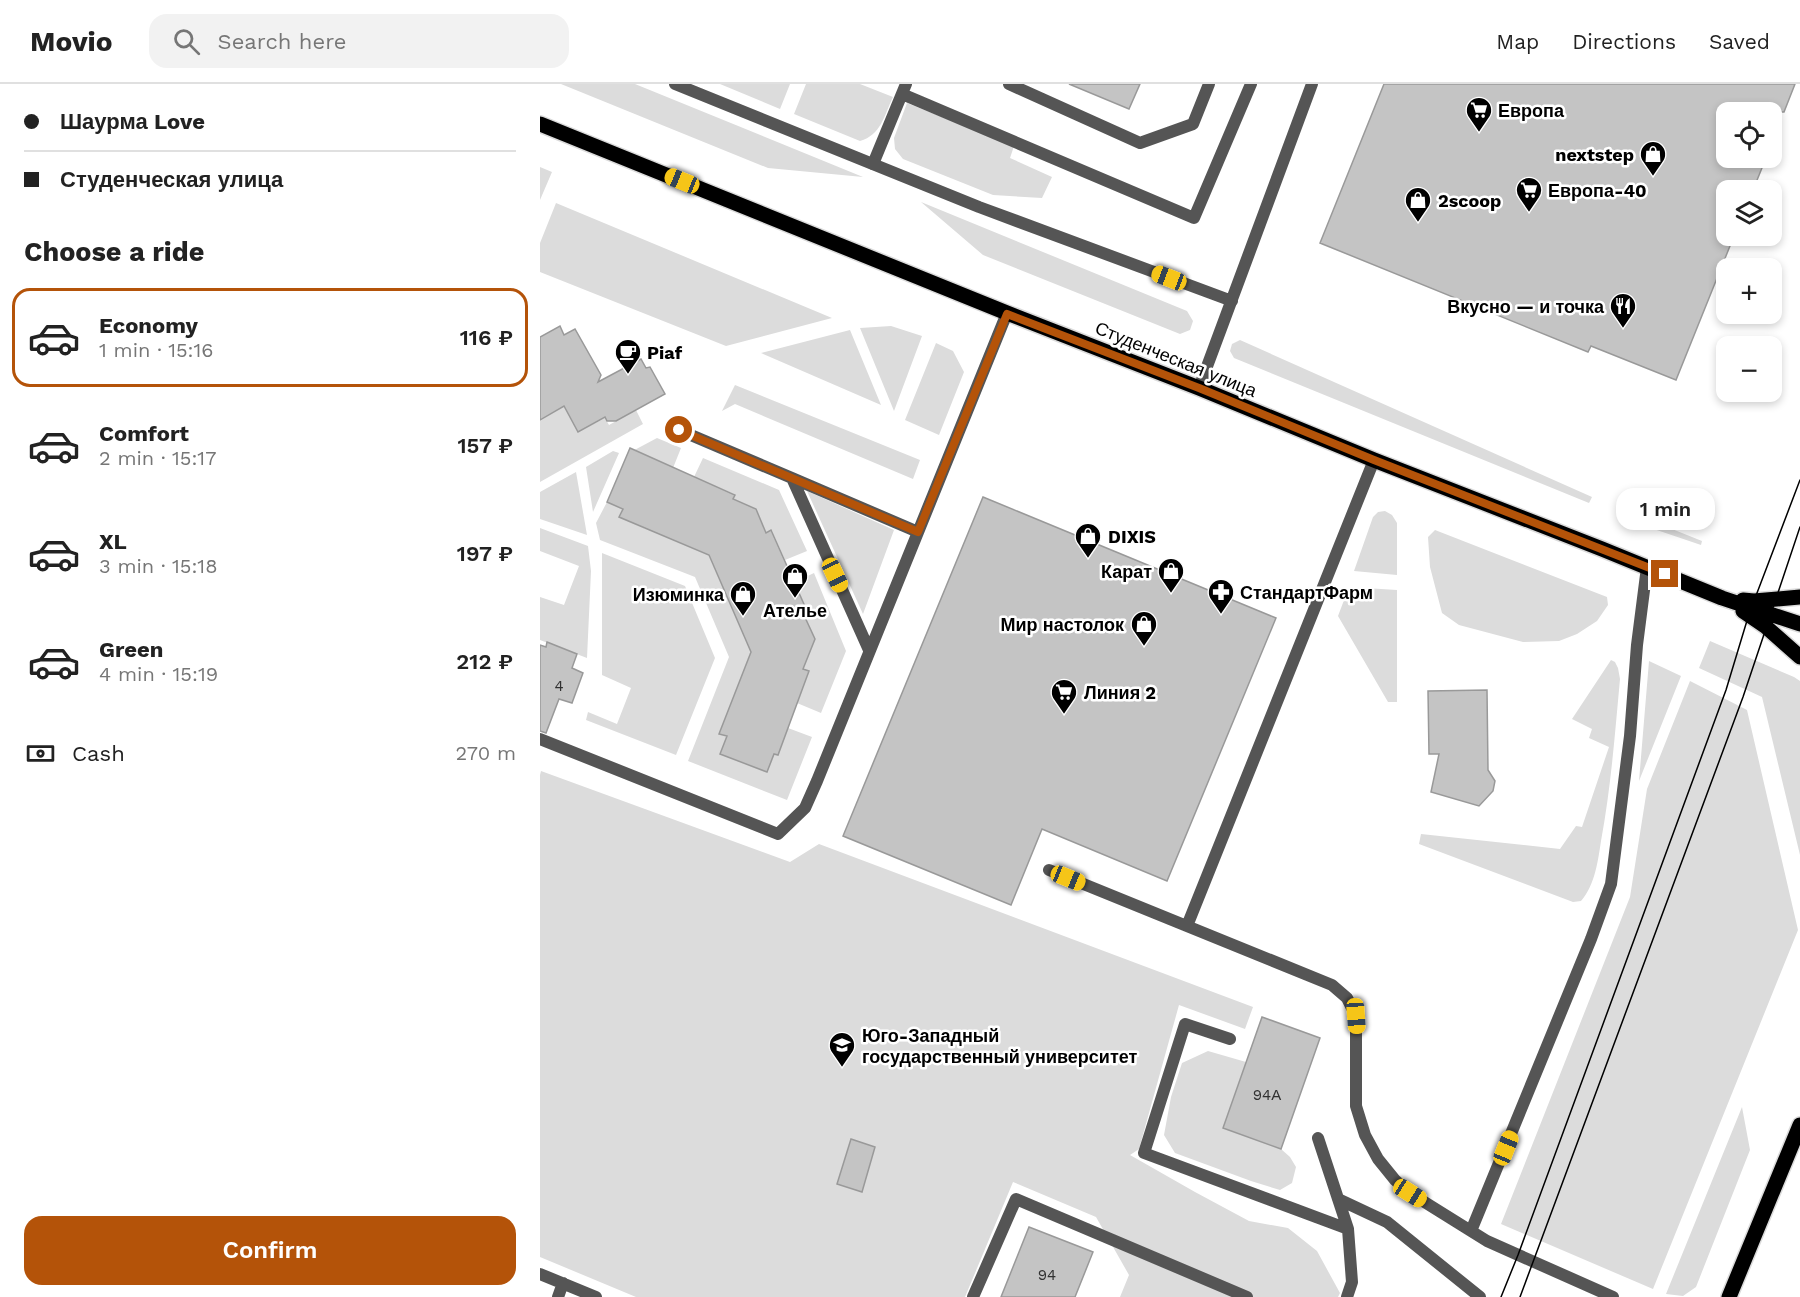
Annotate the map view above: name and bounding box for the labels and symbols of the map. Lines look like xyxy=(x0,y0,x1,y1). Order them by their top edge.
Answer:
supermarket icon: Европа xyxy=(1464,95,1494,133)
place label: Европа xyxy=(1498,100,1565,121)
shop icon: nextstep xyxy=(1638,139,1668,177)
place label: nextstep xyxy=(1555,144,1634,165)
car xyxy=(662,166,702,196)
supermarket icon: Европа-40 xyxy=(1514,175,1544,213)
place label: Европа-40 xyxy=(1548,180,1647,201)
shop icon: 2scoop xyxy=(1403,185,1433,223)
place label: 2scoop xyxy=(1438,190,1501,211)
car xyxy=(1149,263,1189,293)
restaurant icon: Вкусно — и точка xyxy=(1608,291,1638,329)
place label: Вкусно — и точка xyxy=(1447,296,1605,317)
street label: Студенческая улица xyxy=(1092,317,1261,401)
cafe icon: Piaf xyxy=(613,337,643,375)
place label: Piaf xyxy=(647,342,683,363)
route start xyxy=(665,416,692,443)
callout: 1 min xyxy=(1616,487,1714,529)
shop icon: DIXIS xyxy=(1073,521,1103,559)
place label: DIXIS xyxy=(1108,526,1156,547)
car xyxy=(819,555,851,595)
shop icon: Карат xyxy=(1156,556,1186,594)
route end xyxy=(1651,560,1678,587)
shop icon: Ателье xyxy=(780,561,810,599)
place label: Карат xyxy=(1101,561,1152,582)
pharmacy icon: СтандартФарм xyxy=(1206,577,1236,615)
shop icon: Изюминка xyxy=(728,579,758,617)
place label: СтандартФарм xyxy=(1240,582,1373,603)
place label: Изюминка xyxy=(633,584,725,605)
place label: Ателье xyxy=(763,600,827,621)
shop icon: Мир настолок xyxy=(1129,609,1159,647)
place label: Мир настолок xyxy=(1001,614,1125,635)
house number: 4 xyxy=(554,677,564,695)
supermarket icon: Линия 2 xyxy=(1049,677,1079,715)
place label: Линия 2 xyxy=(1084,682,1156,703)
car xyxy=(1048,863,1088,893)
car xyxy=(1346,997,1366,1035)
place label: Юго-Западный государственный университет xyxy=(862,1025,1137,1067)
school or university icon: Юго-Западный государственный университет xyxy=(827,1030,857,1068)
house number: 94А xyxy=(1253,1086,1281,1104)
car xyxy=(1491,1128,1521,1168)
car xyxy=(1390,1176,1430,1210)
house number: 94 xyxy=(1038,1266,1056,1284)

